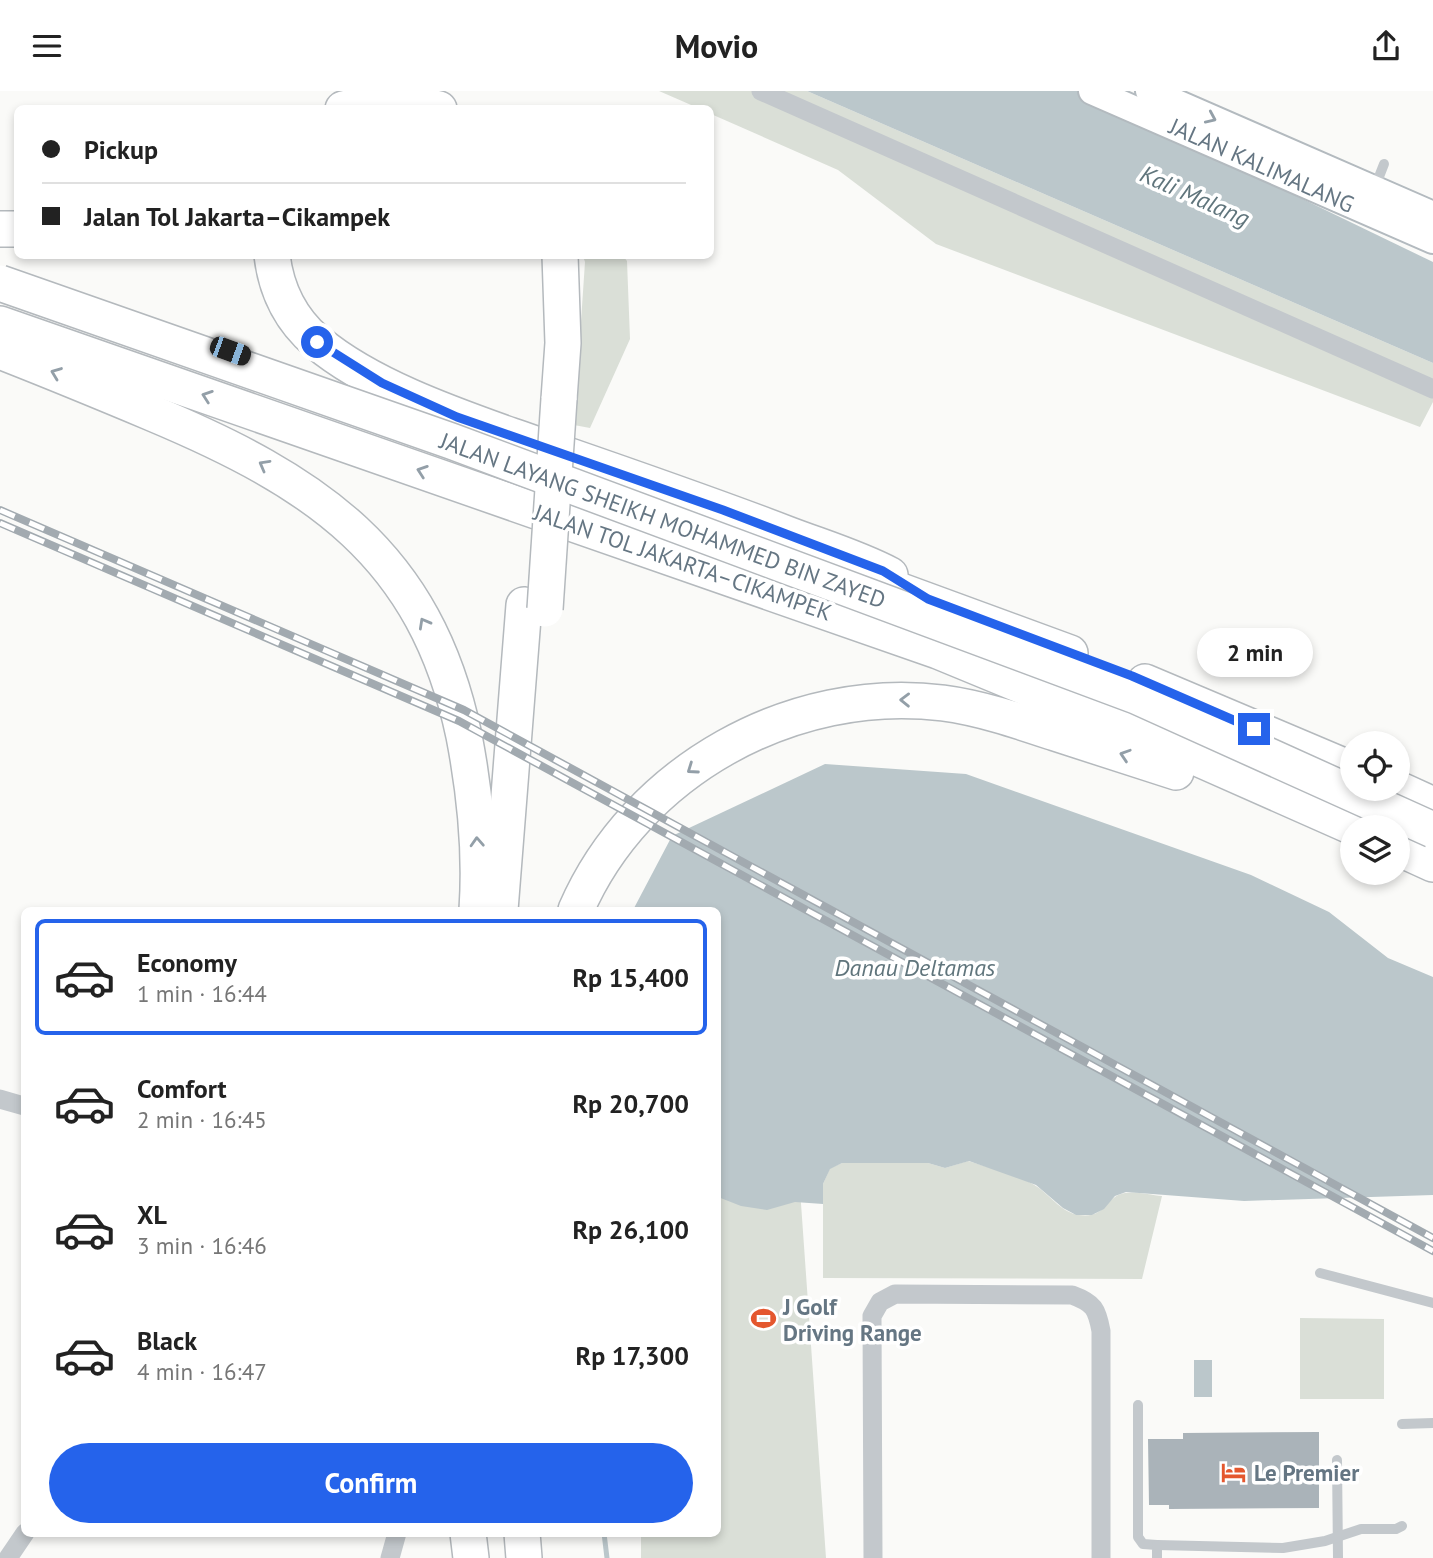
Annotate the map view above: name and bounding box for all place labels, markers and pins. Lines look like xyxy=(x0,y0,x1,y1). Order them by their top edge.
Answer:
place label: J Golf Driving Range xyxy=(782,1292,922,1347)
sports icon: J Golf Driving Range xyxy=(749,1305,777,1333)
hotel icon: Le Premier xyxy=(1220,1458,1248,1486)
place label: Le Premier xyxy=(1254,1458,1360,1487)

